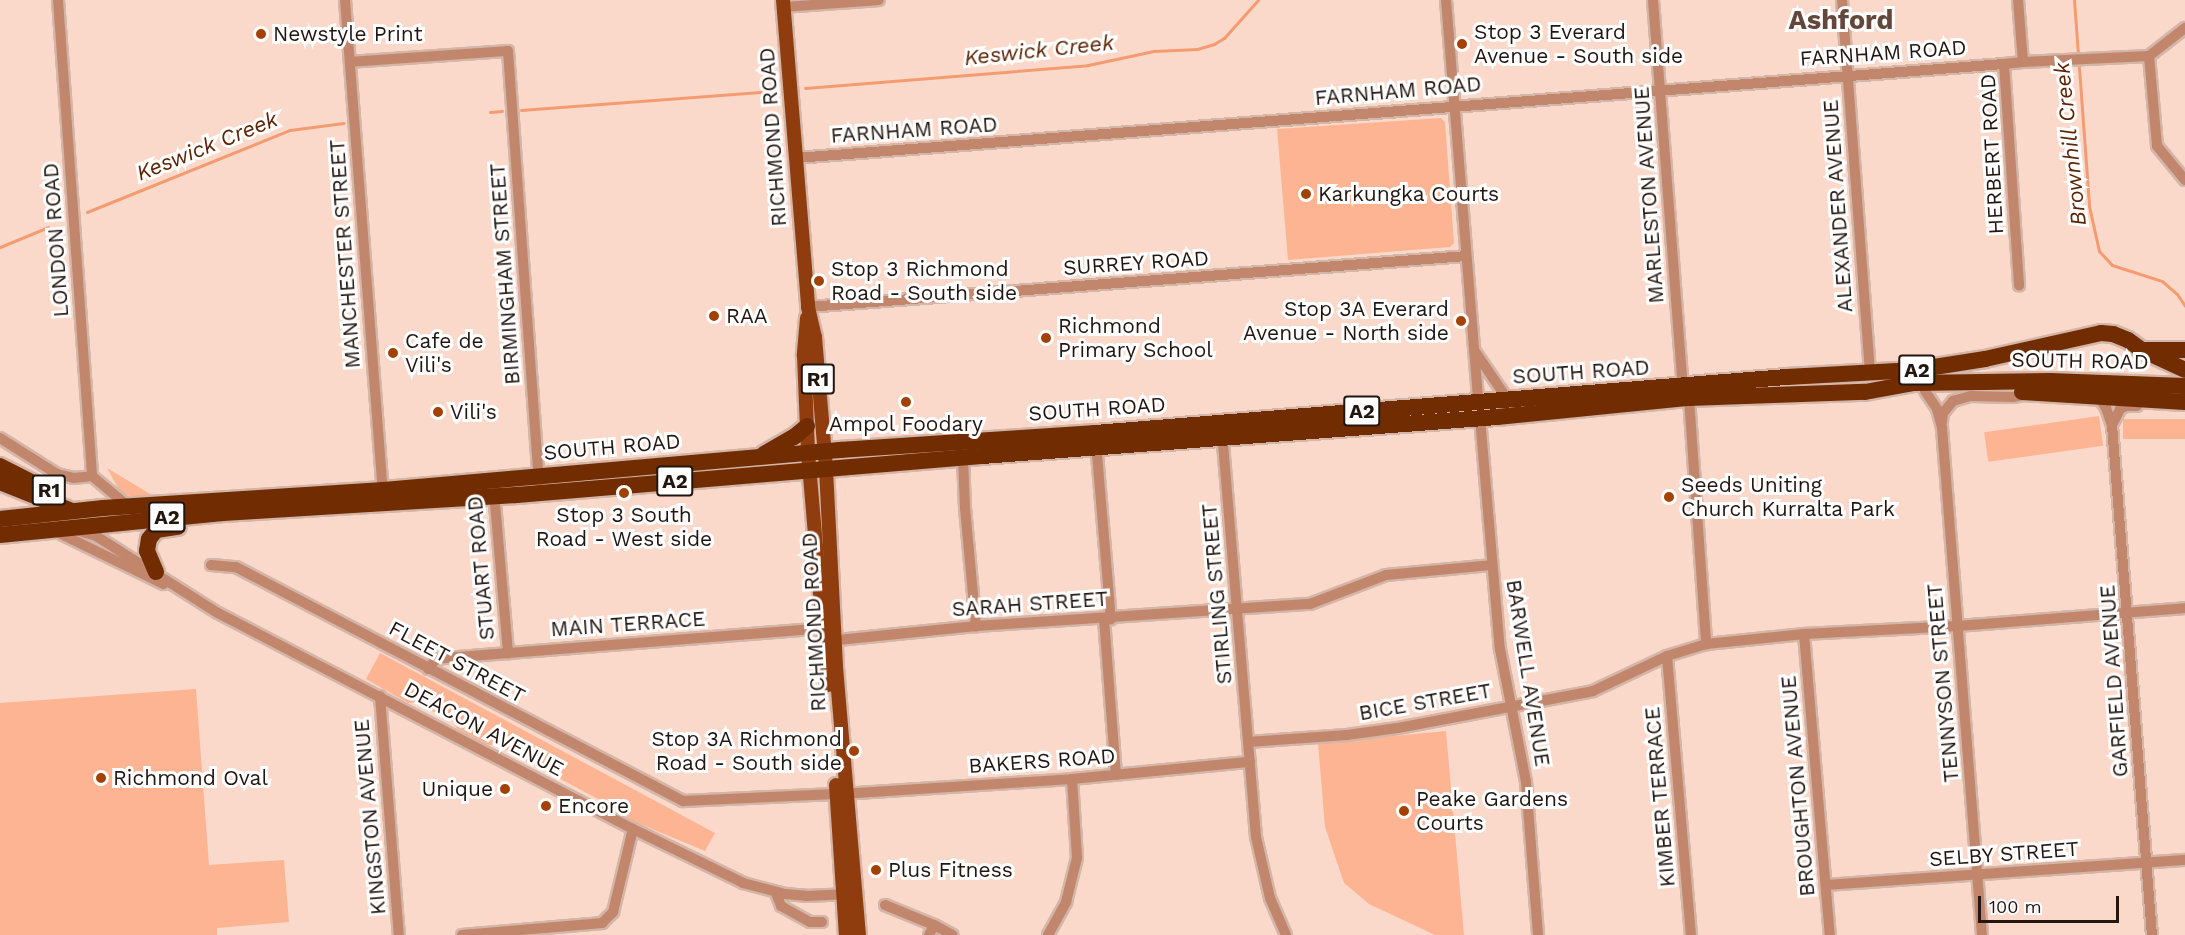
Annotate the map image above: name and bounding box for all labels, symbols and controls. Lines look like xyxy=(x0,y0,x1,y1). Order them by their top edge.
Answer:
district label: Ashford xyxy=(1789,5,1893,37)
place label: Stop 3 Everard Avenue - South side xyxy=(1474,19,1683,69)
place label: Newstyle Print xyxy=(273,21,422,47)
marker: Newstyle Print xyxy=(254,27,268,41)
water label: Keswick Creek xyxy=(963,29,1115,71)
street label: FARNHAM ROAD xyxy=(1799,35,1967,71)
marker: Stop 3 Everard Avenue - South side xyxy=(1455,37,1469,51)
street label: RICHMOND ROAD xyxy=(754,47,792,227)
water label: Brownhill Creek xyxy=(2048,61,2092,227)
street label: FARNHAM ROAD xyxy=(1314,71,1482,111)
street label: HERBERT ROAD xyxy=(1975,73,2009,235)
street label: MARLESTON AVENUE xyxy=(1629,85,1669,305)
street label: ALEXANDER AVENUE xyxy=(1818,98,1858,314)
water label: Keswick Creek xyxy=(132,105,282,187)
street label: FARNHAM ROAD xyxy=(830,112,998,148)
street label: MANCHESTER STREET xyxy=(324,139,366,369)
street label: LONDON ROAD xyxy=(38,162,74,318)
street label: BIRMINGHAM STREET xyxy=(485,162,525,386)
place label: Karkungka Courts xyxy=(1318,181,1499,207)
marker: Karkungka Courts xyxy=(1299,187,1313,201)
street label: SURREY ROAD xyxy=(1062,245,1210,281)
place label: Stop 3 Richmond Road - South side xyxy=(831,256,1017,306)
marker: Stop 3 Richmond Road - South side xyxy=(812,274,826,288)
place label: Stop 3A Everard Avenue - North side xyxy=(1243,296,1449,346)
place label: RAA xyxy=(726,303,768,329)
marker: RAA xyxy=(707,309,721,323)
place label: Richmond Primary School xyxy=(1058,313,1213,363)
marker: Stop 3A Everard Avenue - North side xyxy=(1454,314,1468,328)
place label: Cafe de Vili's xyxy=(405,328,484,378)
marker: Richmond Primary School xyxy=(1039,331,1053,345)
marker: Cafe de Vili's xyxy=(386,346,400,360)
street label: SOUTH ROAD xyxy=(2011,347,2149,375)
road number: A2 xyxy=(1898,353,1936,387)
street label: SOUTH ROAD xyxy=(1512,355,1650,389)
road number: R1 xyxy=(800,362,836,396)
street label: SOUTH ROAD xyxy=(1028,392,1166,426)
road number: A2 xyxy=(1342,394,1382,428)
marker: Ampol Foodary xyxy=(899,395,913,409)
place label: Vili's xyxy=(450,399,497,425)
marker: Vili's xyxy=(431,405,445,419)
place label: Ampol Foodary xyxy=(829,411,983,437)
street label: SOUTH ROAD xyxy=(542,428,682,466)
road number: A2 xyxy=(656,464,694,498)
place label: Seeds Uniting Church Kurralta Park xyxy=(1681,472,1895,522)
road number: R1 xyxy=(31,473,67,507)
marker: Stop 3 South Road - West side xyxy=(617,486,631,500)
marker: Seeds Uniting Church Kurralta Park xyxy=(1662,490,1676,504)
street label: STUART ROAD xyxy=(462,495,500,641)
road number: A2 xyxy=(148,500,186,534)
place label: Stop 3 South Road - West side xyxy=(536,502,712,552)
street label: STIRLING STREET xyxy=(1197,503,1237,685)
street label: RICHMOND ROAD xyxy=(797,532,831,712)
street label: BARWELL AVENUE xyxy=(1501,577,1555,769)
street label: TENNYSON STREET xyxy=(1922,583,1964,783)
street label: GARFIELD AVENUE xyxy=(2095,584,2133,778)
street label: SARAH STREET xyxy=(951,586,1109,622)
street label: MAIN TERRACE xyxy=(549,606,707,642)
street label: FLEET STREET xyxy=(384,615,530,709)
street label: BROUGHTON AVENUE xyxy=(1776,674,1820,898)
street label: DEACON AVENUE xyxy=(400,676,568,782)
street label: BICE STREET xyxy=(1357,678,1493,726)
street label: KIMBER TERRACE xyxy=(1640,706,1680,888)
street label: KINGSTON AVENUE xyxy=(349,718,391,916)
place label: Stop 3A Richmond Road - South side xyxy=(651,726,842,776)
street label: BAKERS ROAD xyxy=(968,743,1116,779)
marker: Stop 3A Richmond Road - South side xyxy=(847,744,861,758)
place label: Richmond Oval xyxy=(113,765,268,791)
marker: Richmond Oval xyxy=(94,771,108,785)
place label: Unique xyxy=(421,776,493,802)
marker: Unique xyxy=(498,782,512,796)
place label: Peake Gardens Courts xyxy=(1416,786,1568,836)
place label: Encore xyxy=(558,793,629,819)
marker: Encore xyxy=(539,799,553,813)
marker: Peake Gardens Courts xyxy=(1397,804,1411,818)
street label: SELBY STREET xyxy=(1928,836,2080,872)
place label: Plus Fitness xyxy=(888,857,1013,883)
marker: Plus Fitness xyxy=(869,863,883,877)
scale bar xyxy=(1981,884,2122,922)
text: 100 m xyxy=(1989,896,2042,917)

